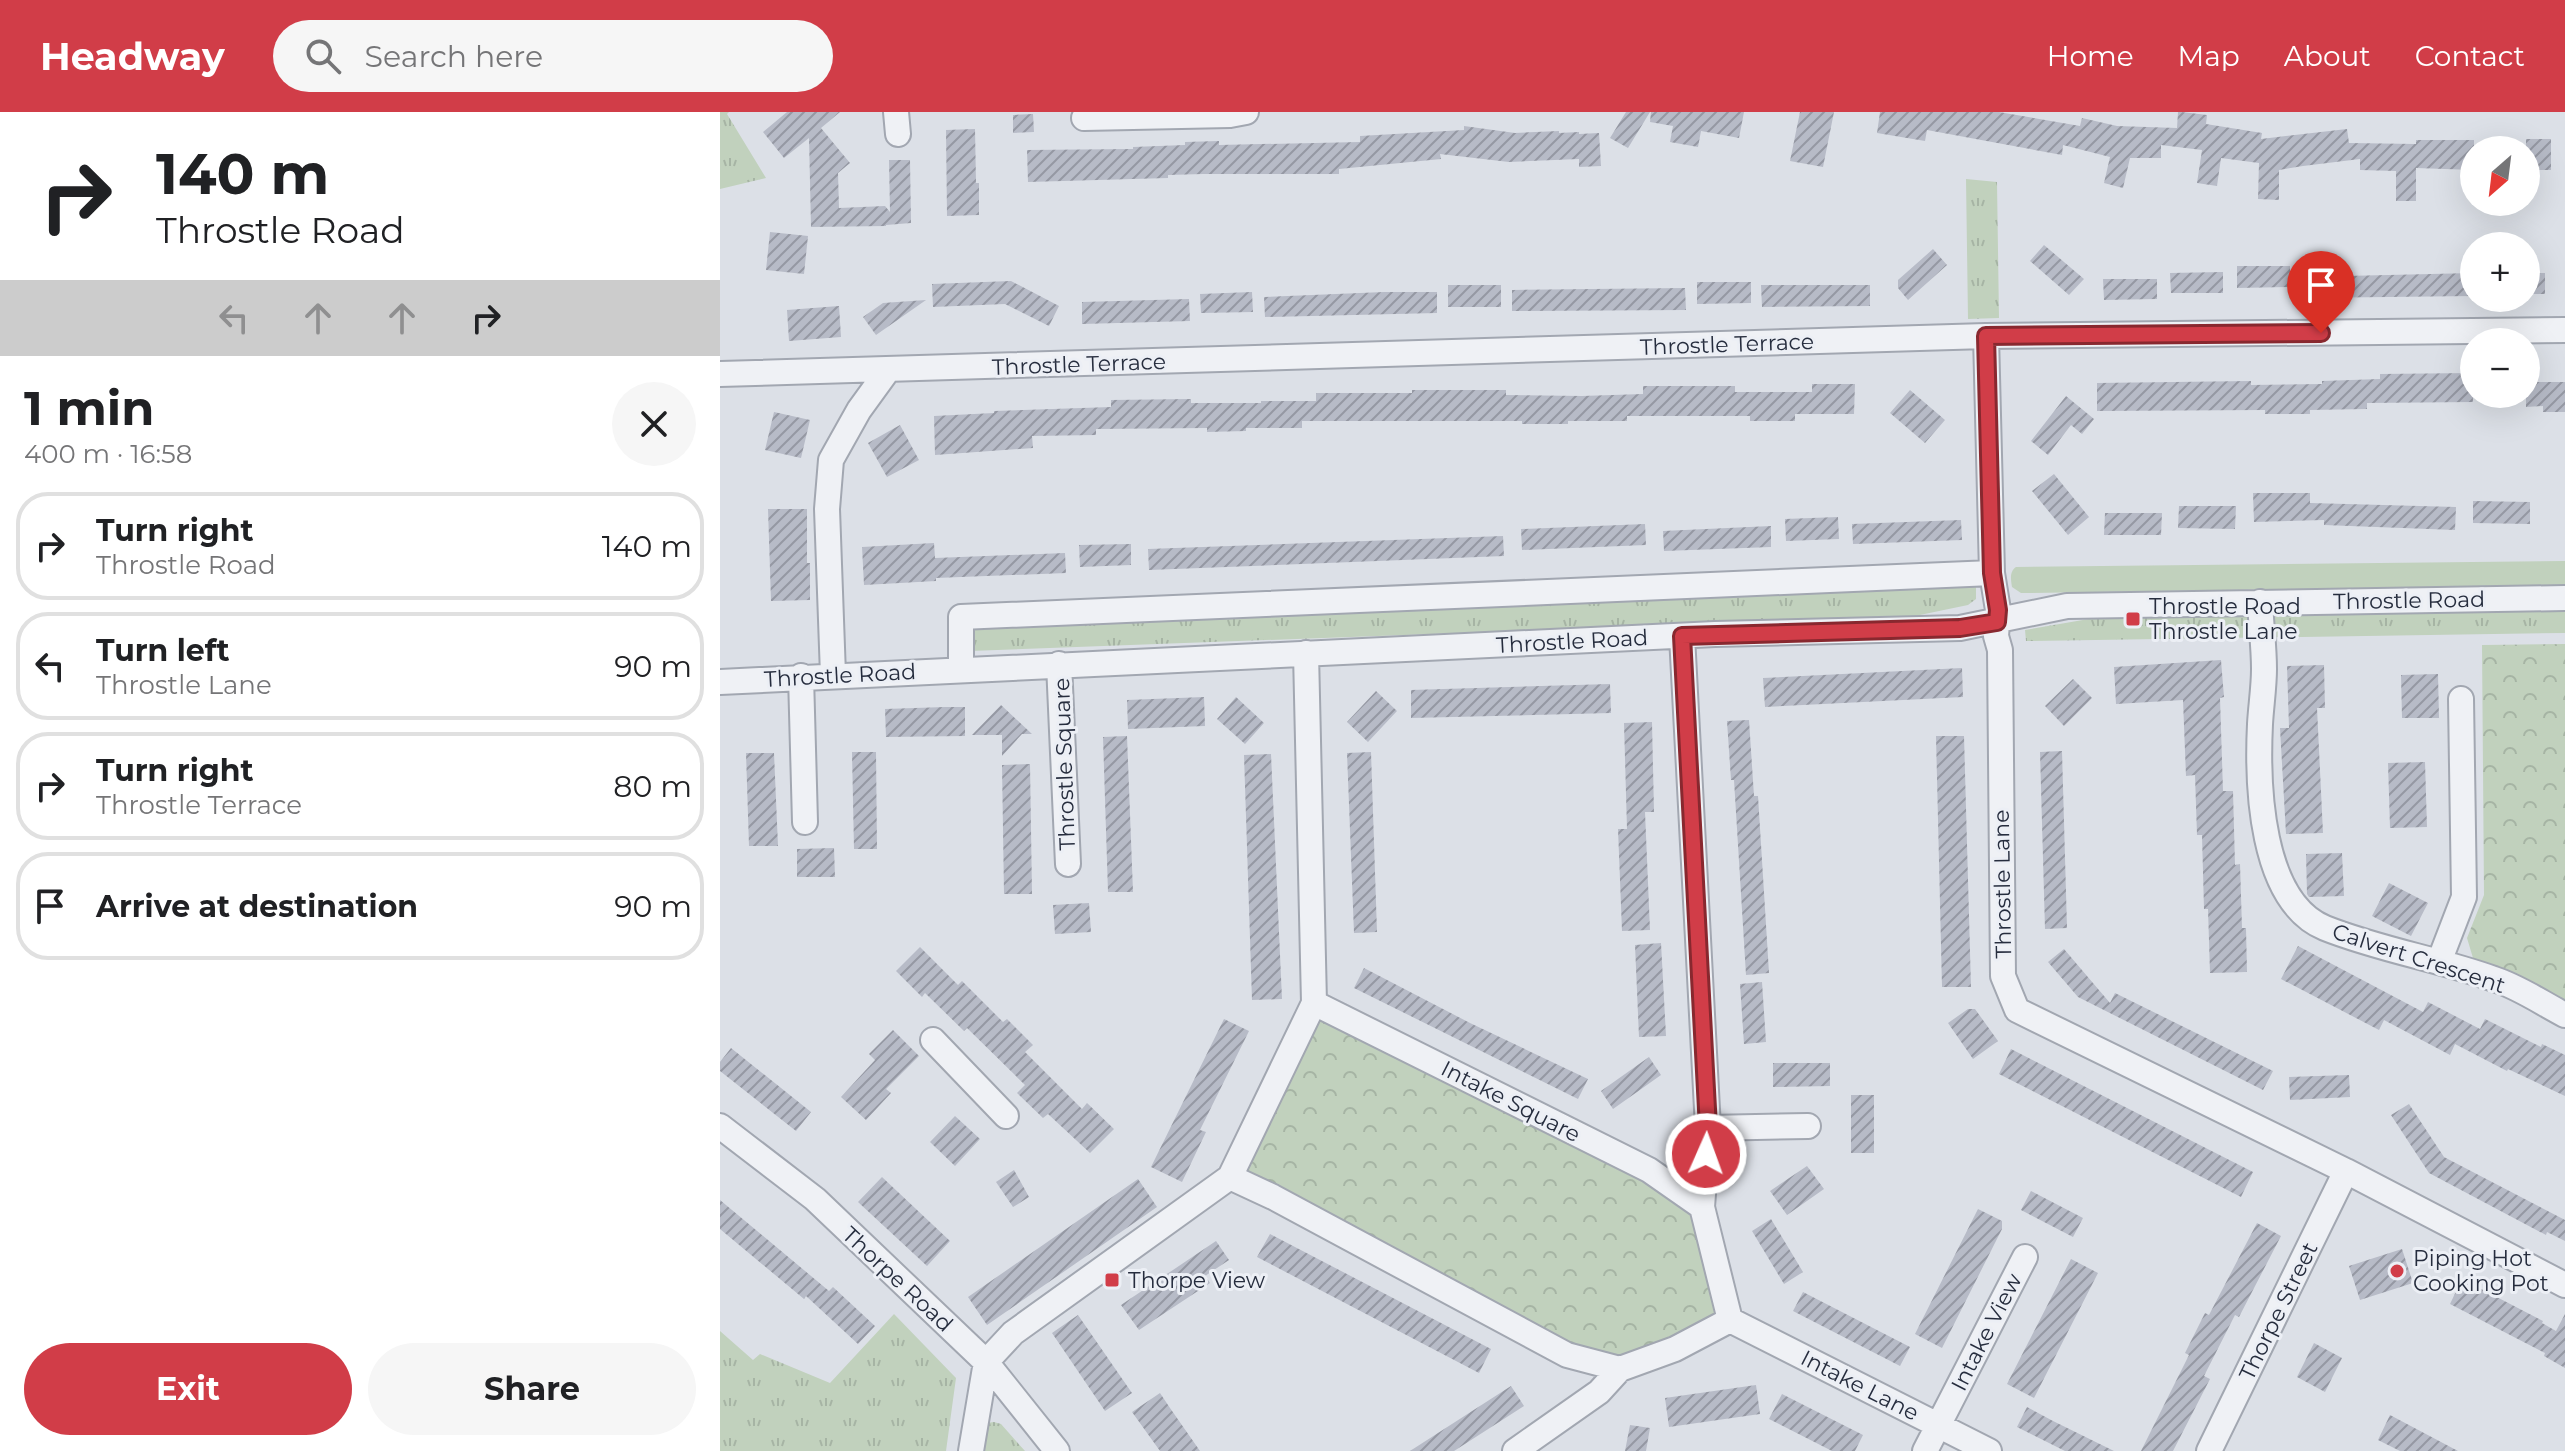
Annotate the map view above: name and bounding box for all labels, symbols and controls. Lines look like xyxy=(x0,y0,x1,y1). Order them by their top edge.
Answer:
search box xyxy=(273,20,833,92)
text: Headway xyxy=(40,33,225,80)
icon: search xyxy=(301,34,345,78)
text: Search here xyxy=(365,38,543,75)
text: Home xyxy=(2047,39,2134,73)
text: Map xyxy=(2178,39,2240,73)
text: About xyxy=(2284,39,2371,73)
text: Contact xyxy=(2415,39,2525,73)
north arrow xyxy=(2460,136,2540,216)
map controls xyxy=(2460,136,2540,408)
text: 140 m xyxy=(156,140,329,208)
icon: right xyxy=(24,144,128,248)
text: Throstle Road xyxy=(156,208,405,252)
button: + xyxy=(2460,232,2540,312)
pin xyxy=(2287,251,2355,333)
icon: arrive xyxy=(2299,263,2343,307)
icon: left xyxy=(212,296,256,340)
icon: ahead xyxy=(296,296,340,340)
icon: ahead xyxy=(380,296,424,340)
icon: right xyxy=(464,296,508,340)
street label: Throstle Terrace xyxy=(1639,328,1815,361)
button: − xyxy=(2460,328,2540,408)
street label: Throstle Terrace xyxy=(991,348,1167,381)
text: 1 min xyxy=(24,379,154,437)
button: close xyxy=(612,382,696,466)
text: 400 m · 16:58 xyxy=(24,438,192,470)
text: Turn right xyxy=(96,512,253,549)
icon: right xyxy=(28,524,72,568)
text: 140 m xyxy=(602,528,692,565)
text: Throstle Road xyxy=(96,549,276,581)
street label: Throstle Road xyxy=(2333,586,2485,615)
place label: Throstle Road Throstle Lane xyxy=(2149,593,2301,645)
marker: Throstle Road Throstle Lane xyxy=(2124,610,2142,628)
street label: Throstle Road xyxy=(1495,624,1649,659)
text: Turn left xyxy=(96,632,229,669)
icon: left xyxy=(28,644,72,688)
text: 90 m xyxy=(614,648,692,685)
street label: Throstle Road xyxy=(763,658,917,693)
text: Throstle Lane xyxy=(96,669,272,701)
street label: Throstle Square xyxy=(1048,677,1081,851)
text: Turn right xyxy=(96,752,253,789)
icon: right xyxy=(28,764,72,808)
text: 80 m xyxy=(613,768,692,805)
text: Throstle Terrace xyxy=(96,789,302,821)
street label: Throstle Lane xyxy=(1988,809,2017,959)
icon: arrive xyxy=(28,884,72,928)
text: Arrive at destination xyxy=(96,888,418,925)
text: 90 m xyxy=(614,888,692,925)
street label: Calvert Crescent xyxy=(2329,918,2509,999)
street label: Intake Square xyxy=(1437,1055,1585,1148)
position arrow xyxy=(1664,1112,1748,1196)
street label: Thorpe Road xyxy=(837,1221,959,1337)
street label: Thorpe Street xyxy=(2233,1238,2324,1385)
place label: Piping Hot Cooking Pot xyxy=(2413,1245,2549,1297)
marker: Piping Hot Cooking Pot xyxy=(2388,1262,2406,1280)
place label: Thorpe View xyxy=(1128,1267,1266,1294)
street label: Intake View xyxy=(1945,1268,2028,1395)
marker: Thorpe View xyxy=(1103,1271,1121,1289)
button: Exit xyxy=(24,1343,352,1435)
button: Share xyxy=(368,1343,696,1435)
street label: Intake Lane xyxy=(1796,1344,1923,1427)

